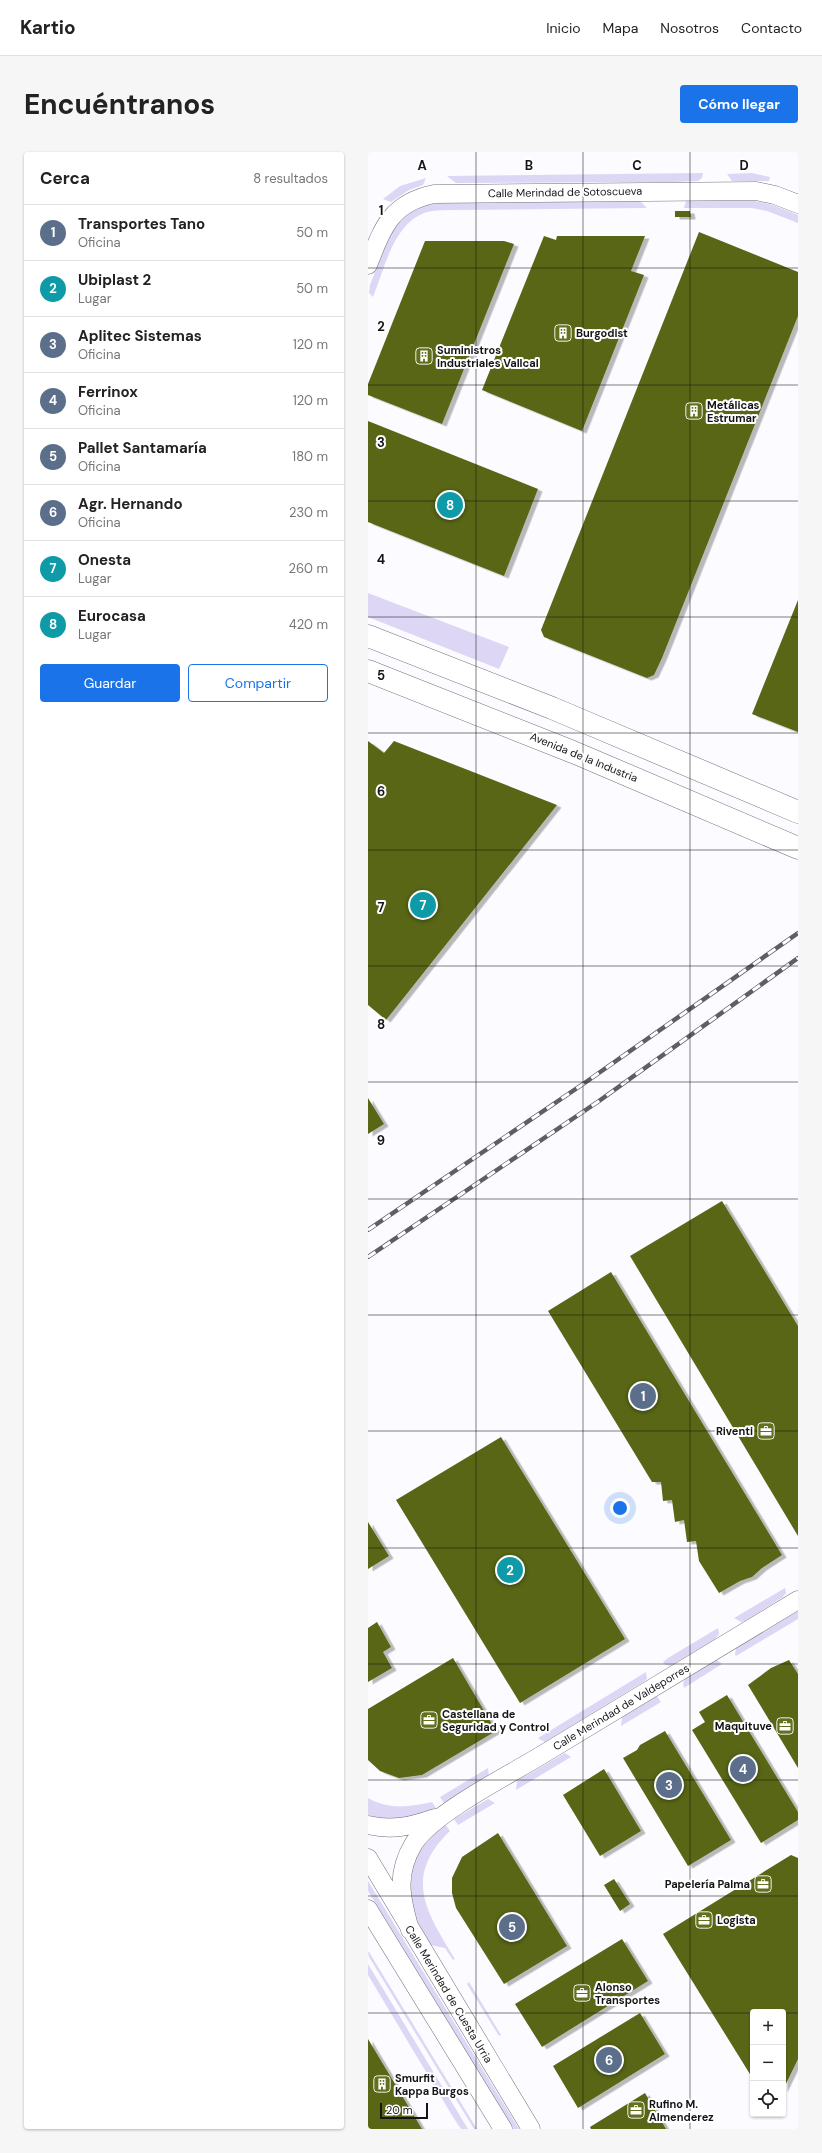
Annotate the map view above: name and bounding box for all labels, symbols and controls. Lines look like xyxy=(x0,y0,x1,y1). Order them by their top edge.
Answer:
text: Kartio xyxy=(20,15,76,40)
text: Inicio xyxy=(546,19,581,37)
text: Mapa xyxy=(603,19,638,37)
text: Nosotros xyxy=(660,19,719,37)
text: Contacto xyxy=(741,19,802,37)
button: Cómo llegar xyxy=(680,85,798,123)
text: Encuéntranos xyxy=(24,86,215,123)
text: A xyxy=(417,157,427,174)
text: B xyxy=(525,157,533,174)
text: C xyxy=(632,157,642,174)
text: D xyxy=(739,157,749,174)
text: Cerca xyxy=(40,167,90,189)
text: 8 resultados xyxy=(253,170,328,187)
street label: Calle Merindad de Sotoscueva xyxy=(488,184,642,200)
text: 1 xyxy=(379,202,383,219)
text: Transportes Tano xyxy=(78,214,205,234)
text: 1 xyxy=(51,224,55,241)
text: 50 m xyxy=(296,224,328,241)
text: Oficina xyxy=(78,234,120,251)
text: Ubiplast 2 xyxy=(78,270,151,290)
text: 2 xyxy=(49,280,57,297)
text: 50 m xyxy=(296,280,328,297)
text: Lugar xyxy=(78,290,111,307)
text: 2 xyxy=(377,318,385,335)
building icon: Burgodist xyxy=(553,323,573,343)
text: Aplitec Sistemas xyxy=(78,326,202,346)
place label: Burgodist xyxy=(576,326,628,340)
text: 3 xyxy=(49,336,57,353)
text: 120 m xyxy=(293,336,328,353)
place label: Suministros Industriales Vallcal xyxy=(437,343,539,370)
text: Oficina xyxy=(78,346,120,363)
building icon: Suministros Industriales Vallcal xyxy=(414,346,434,366)
text: Ferrinox xyxy=(78,382,138,402)
text: 4 xyxy=(49,392,57,409)
text: 120 m xyxy=(293,392,328,409)
place label: Metálicas Estrumar xyxy=(707,398,760,425)
building icon: Metálicas Estrumar xyxy=(684,401,704,421)
text: Oficina xyxy=(78,402,120,419)
text: 3 xyxy=(377,434,385,451)
text: Pallet Santamaría xyxy=(78,438,207,458)
text: 5 xyxy=(49,448,57,465)
text: 180 m xyxy=(292,448,328,465)
text: Oficina xyxy=(78,458,120,475)
pin: 8 xyxy=(437,490,463,520)
text: Agr. Hernando xyxy=(78,494,183,514)
text: 6 xyxy=(49,504,57,521)
text: 230 m xyxy=(289,504,328,521)
text: Oficina xyxy=(78,514,120,531)
text: Onesta xyxy=(78,550,131,570)
text: 4 xyxy=(377,551,385,568)
text: 7 xyxy=(50,560,56,577)
text: 260 m xyxy=(288,560,328,577)
text: Lugar xyxy=(78,570,111,587)
text: Eurocasa xyxy=(78,606,146,626)
text: 8 xyxy=(49,616,57,633)
text: 420 m xyxy=(289,616,328,633)
text: Lugar xyxy=(78,626,111,643)
button: Guardar xyxy=(40,664,180,702)
button: Compartir xyxy=(188,664,328,702)
text: 5 xyxy=(377,667,385,684)
street label: Avenida de la Industria xyxy=(528,729,640,785)
text: 6 xyxy=(377,783,385,800)
pin: 7 xyxy=(410,890,436,920)
text: 7 xyxy=(378,899,385,916)
text: 8 xyxy=(377,1016,385,1033)
text: 9 xyxy=(377,1132,385,1149)
pin: 1 xyxy=(630,1381,656,1411)
office icon: Riventi xyxy=(756,1421,776,1441)
place label: Riventi xyxy=(716,1424,753,1438)
your location xyxy=(610,1498,630,1518)
pin: 2 xyxy=(497,1555,523,1585)
street label: Calle Merindad de Valdeporres xyxy=(550,1661,692,1753)
place label: Castellana de Seguridad y Control xyxy=(442,1707,549,1734)
office icon: Castellana de Seguridad y Control xyxy=(419,1710,439,1730)
office icon: Maquituve xyxy=(775,1716,795,1736)
place label: Maquituve xyxy=(715,1719,772,1733)
pin: 4 xyxy=(730,1754,756,1784)
pin: 3 xyxy=(656,1770,682,1800)
office icon: Papelería Palma xyxy=(753,1874,773,1894)
place label: Papelería Palma xyxy=(665,1877,750,1891)
office icon: Logista xyxy=(694,1910,714,1930)
pin: 5 xyxy=(499,1912,525,1942)
place label: Logista xyxy=(717,1913,756,1927)
street label: Calle Merindad de Cuesta Urria xyxy=(402,1923,496,2065)
place label: Alonso Transportes xyxy=(595,1980,660,2007)
office icon: Alonso Transportes xyxy=(572,1983,592,2003)
map controls xyxy=(750,2009,786,2117)
button: + xyxy=(750,2009,786,2045)
pin: 6 xyxy=(596,2045,622,2075)
button: − xyxy=(750,2045,786,2081)
place label: Smurfit Kappa Burgos xyxy=(395,2071,469,2098)
building icon: Smurfit Kappa Burgos xyxy=(372,2074,392,2094)
button: locate xyxy=(750,2081,786,2117)
place label: Rufino M. Almenderez xyxy=(649,2097,714,2124)
office icon: Rufino M. Almenderez xyxy=(626,2100,646,2120)
scale bar xyxy=(380,2101,428,2120)
text: 20 m xyxy=(386,2103,412,2117)

